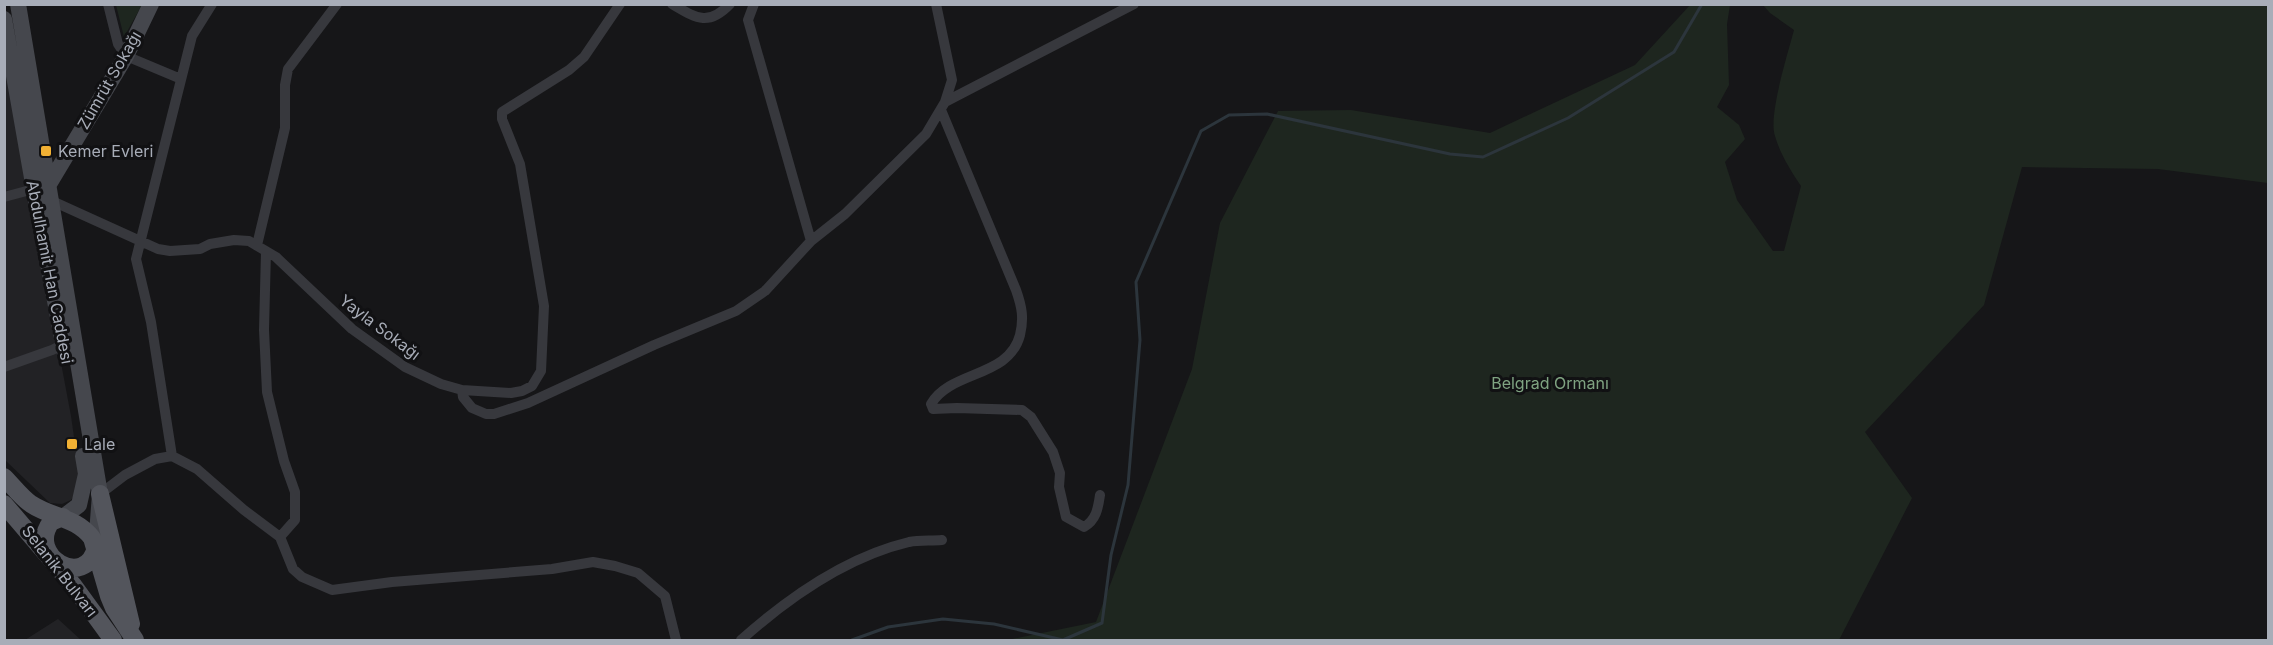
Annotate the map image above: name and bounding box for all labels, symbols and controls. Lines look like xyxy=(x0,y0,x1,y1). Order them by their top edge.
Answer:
street label: Zümrüt Sokağı xyxy=(73,27,145,133)
place label: Kemer Evleri xyxy=(58,141,153,161)
marker: Kemer Evleri xyxy=(39,144,53,158)
street label: Abdulhamit Han Caddesi xyxy=(22,178,78,366)
street label: Yayla Sokağı xyxy=(336,290,424,364)
park label: Belgrad Ormanı xyxy=(1491,373,1609,393)
place label: Lale xyxy=(84,434,115,454)
marker: Lale xyxy=(65,437,79,451)
street label: Selanik Bulvarı xyxy=(18,521,102,621)

